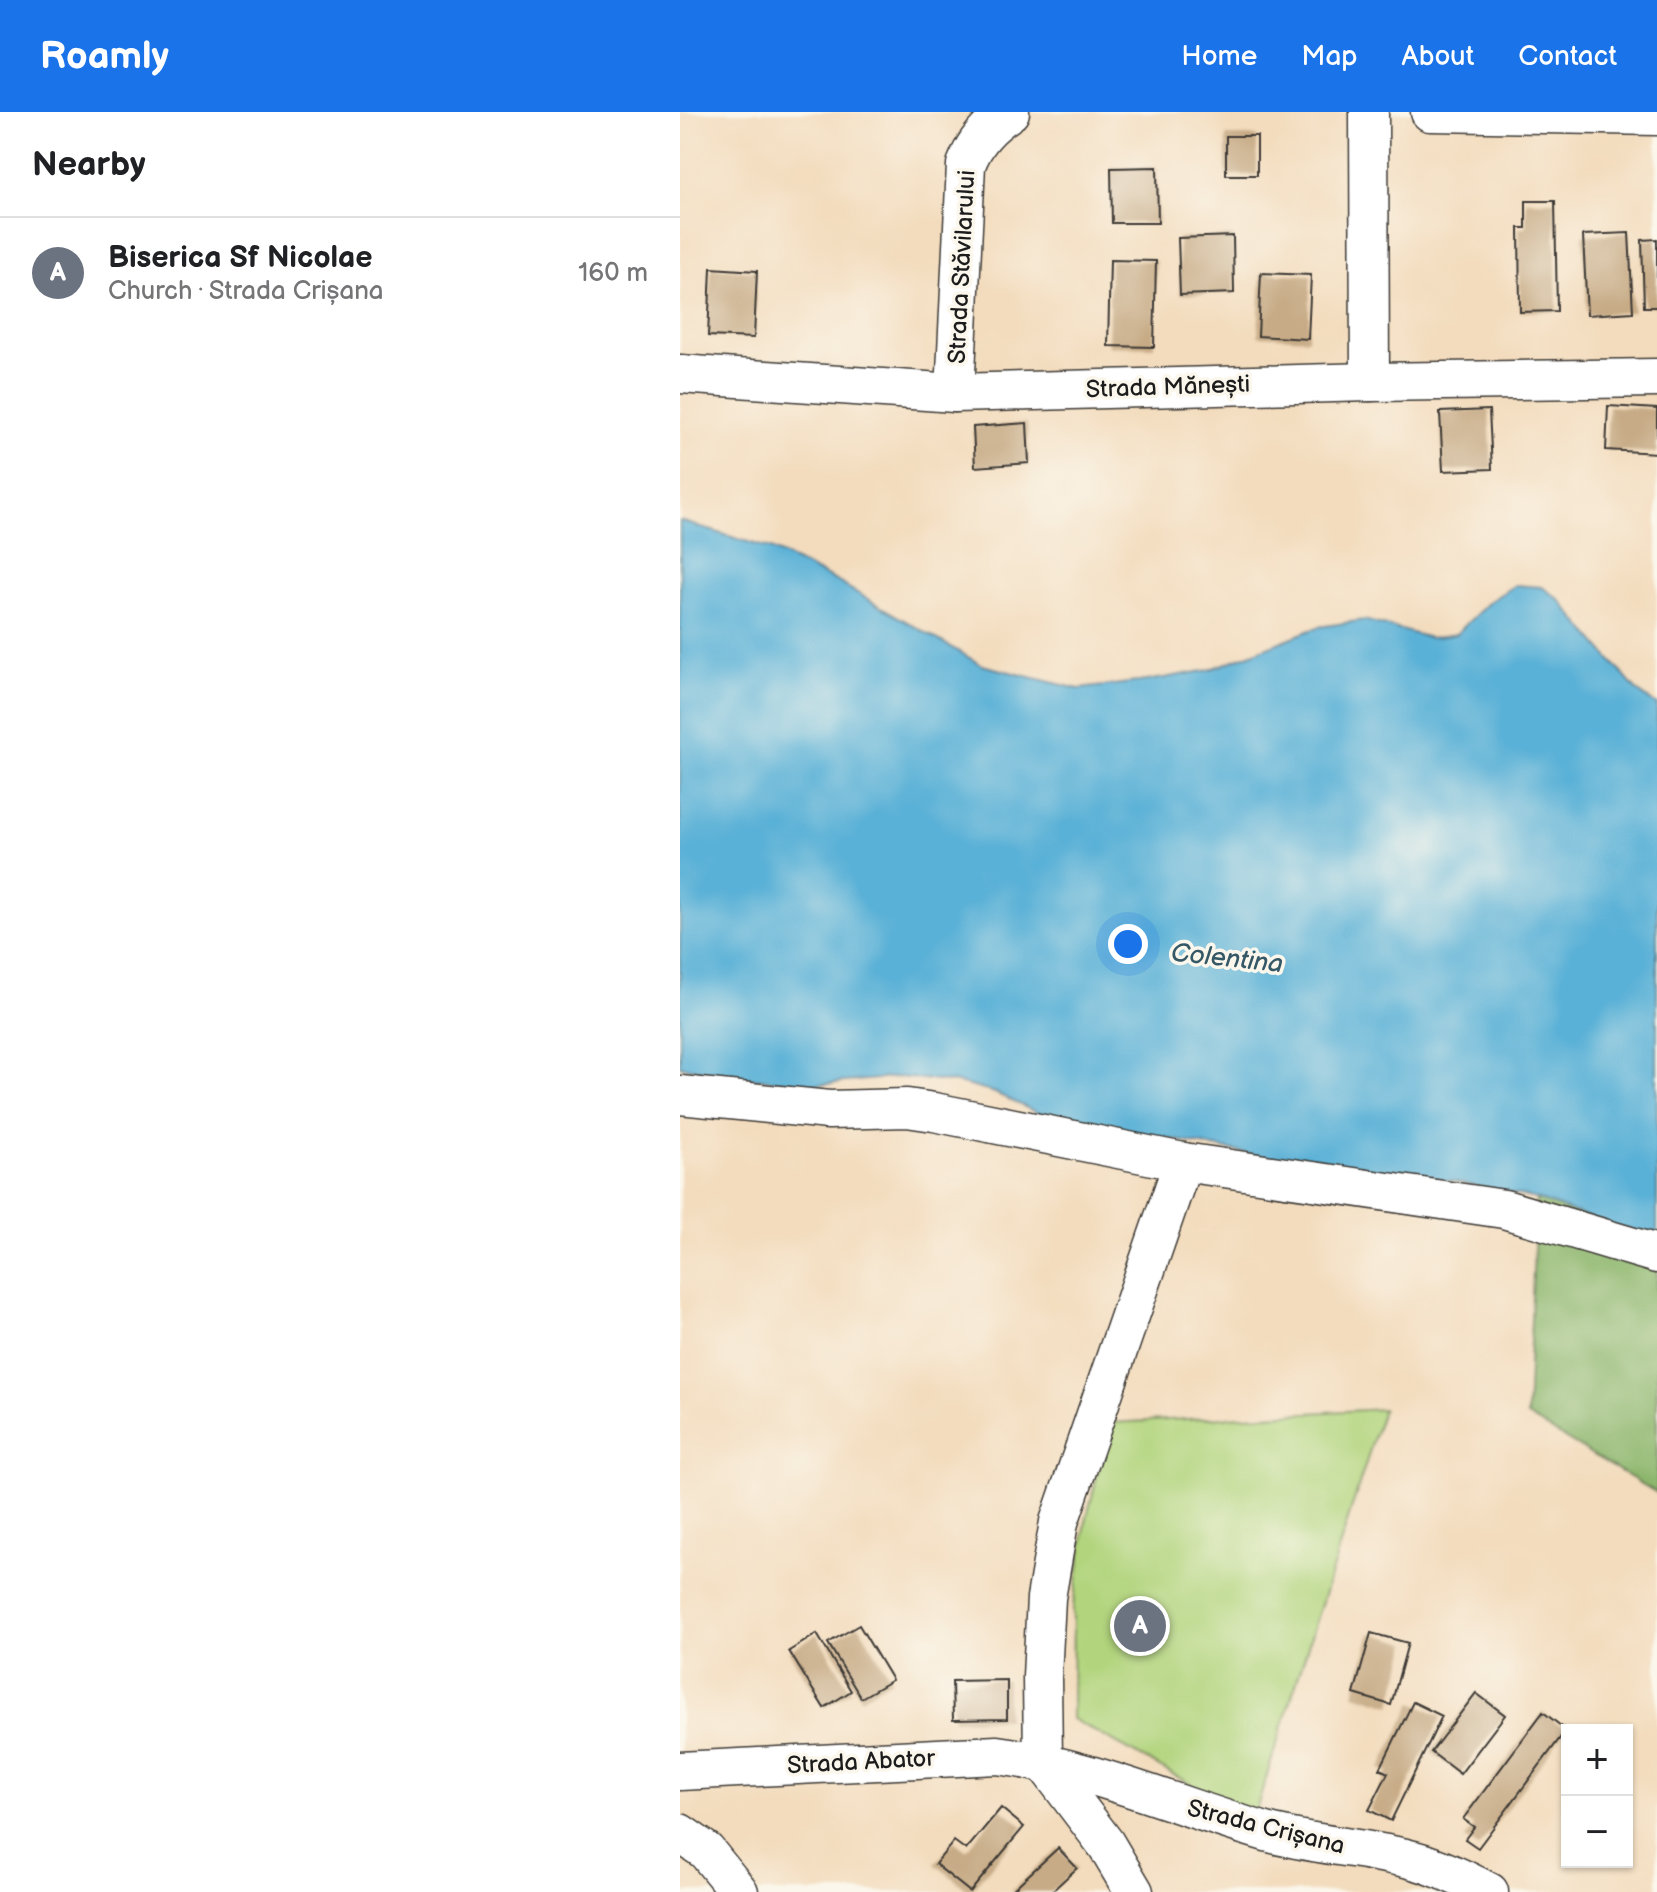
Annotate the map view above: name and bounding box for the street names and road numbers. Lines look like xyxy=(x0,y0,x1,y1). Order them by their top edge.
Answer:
street label: Strada Stăvilarului xyxy=(942,169,982,365)
street label: Strada Mănești xyxy=(1085,370,1251,404)
street label: Strada Abator xyxy=(786,1744,936,1780)
street label: Strada Crișana xyxy=(1184,1793,1348,1861)

